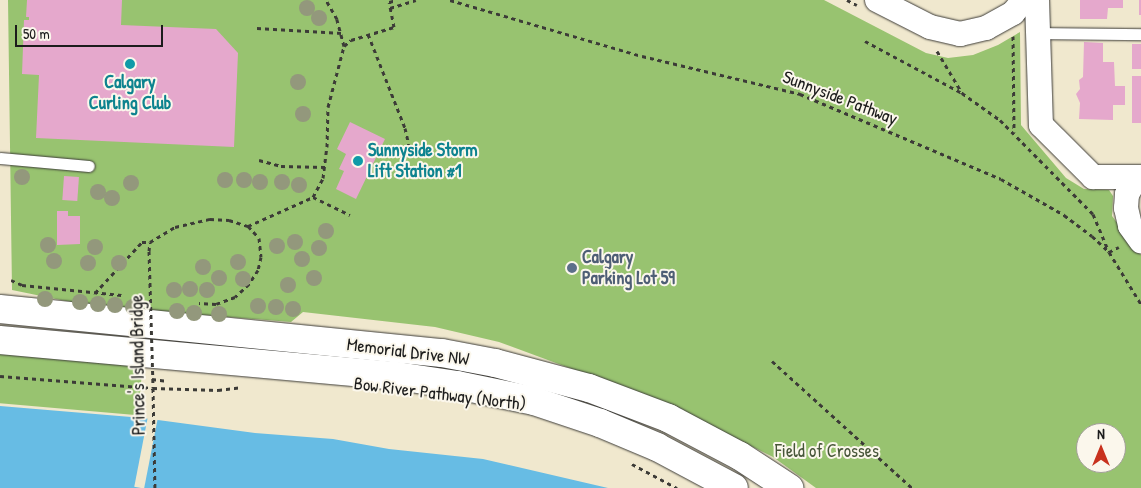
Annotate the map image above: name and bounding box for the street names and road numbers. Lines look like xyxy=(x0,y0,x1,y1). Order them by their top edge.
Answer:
street label: Sunnyside Pathway xyxy=(780,66,900,130)
street label: Prince's Island Bridge xyxy=(126,295,150,435)
street label: Memorial Drive NW xyxy=(346,334,470,370)
street label: Bow River Pathway (North) xyxy=(353,373,527,415)

